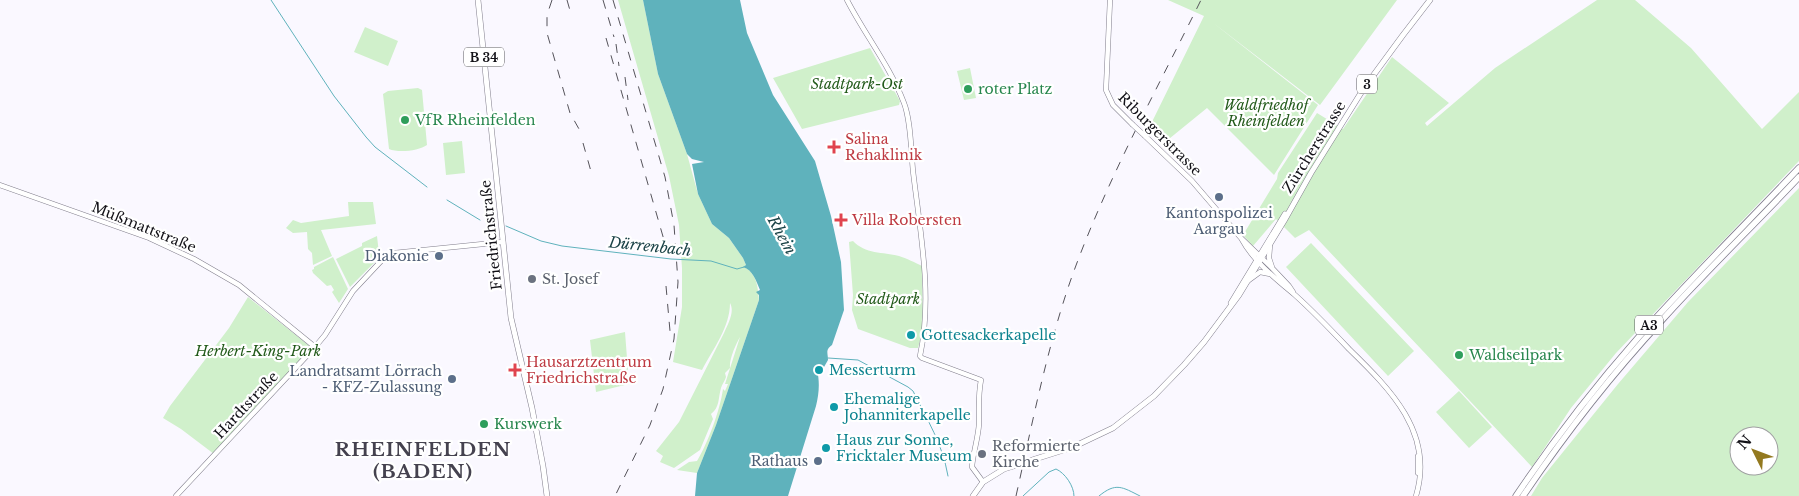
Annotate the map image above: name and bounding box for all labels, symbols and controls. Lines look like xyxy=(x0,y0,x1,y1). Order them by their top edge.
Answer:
road number: B 34 xyxy=(464,48,504,66)
road number: 3 xyxy=(1357,74,1377,94)
park label: Stadtpark-Ost xyxy=(811,75,904,93)
place label: roter Platz xyxy=(978,80,1053,98)
marker: roter Platz xyxy=(962,83,974,95)
street label: Riburgerstrasse xyxy=(1114,88,1206,180)
park label: Waldfriedhof Rheinfelden xyxy=(1224,96,1311,130)
street label: Zürcherstrasse xyxy=(1278,98,1350,196)
place label: VfR Rheinfelden xyxy=(414,111,536,129)
marker: VfR Rheinfelden xyxy=(399,114,411,126)
place label: Salina Rehaklinik xyxy=(845,130,923,164)
marker: Salina Rehaklinik xyxy=(827,140,841,154)
street label: Friedrichstraße xyxy=(476,179,506,291)
marker: Kantonspolizei Aargau xyxy=(1213,191,1225,203)
street label: Müßmattstraße xyxy=(89,198,199,256)
place label: Kantonspolizei Aargau xyxy=(1165,204,1273,238)
water label: Rhein xyxy=(763,211,800,258)
place label: Villa Robersten xyxy=(851,211,962,229)
marker: Villa Robersten xyxy=(834,213,848,227)
water label: Dürrenbach xyxy=(607,232,693,260)
place label: Diakonie xyxy=(364,247,429,265)
marker: Diakonie xyxy=(433,250,445,262)
place label: St. Josef xyxy=(542,270,601,288)
marker: St. Josef xyxy=(526,273,538,285)
park label: Stadtpark xyxy=(856,290,920,308)
road number: A3 xyxy=(1635,316,1663,334)
place label: Gottesackerkapelle xyxy=(921,326,1056,344)
marker: Gottesackerkapelle xyxy=(905,329,917,341)
park label: Herbert-King-Park xyxy=(194,342,321,360)
place label: Waldseilpark xyxy=(1468,346,1563,364)
marker: Waldseilpark xyxy=(1453,349,1465,361)
place label: Hausarztzentrum Friedrichstraße xyxy=(526,353,652,387)
place label: Messerturm xyxy=(829,361,916,379)
place label: Landratsamt Lörrach - KFZ-Zulassung xyxy=(289,362,443,396)
marker: Hausarztzentrum Friedrichstraße xyxy=(508,363,522,377)
marker: Messerturm xyxy=(813,364,825,376)
street label: Hardtstraße xyxy=(210,368,282,442)
marker: Landratsamt Lörrach - KFZ-Zulassung xyxy=(446,373,458,385)
place label: Ehemalige Johanniterkapelle xyxy=(842,390,971,424)
marker: Ehemalige Johanniterkapelle xyxy=(828,401,840,413)
place label: Kurswerk xyxy=(494,415,562,433)
marker: Kurswerk xyxy=(478,418,490,430)
north arrow xyxy=(1729,426,1779,476)
place label: Haus zur Sonne, Fricktaler Museum xyxy=(836,431,972,465)
text: N xyxy=(1733,431,1755,453)
place label: Reformierte Kirche xyxy=(992,437,1080,471)
district label: RHEINFELDEN (BADEN) xyxy=(335,438,511,483)
marker: Haus zur Sonne, Fricktaler Museum xyxy=(820,442,832,454)
marker: Reformierte Kirche xyxy=(976,448,988,460)
place label: Rathaus xyxy=(751,452,808,470)
marker: Rathaus xyxy=(812,455,824,467)

